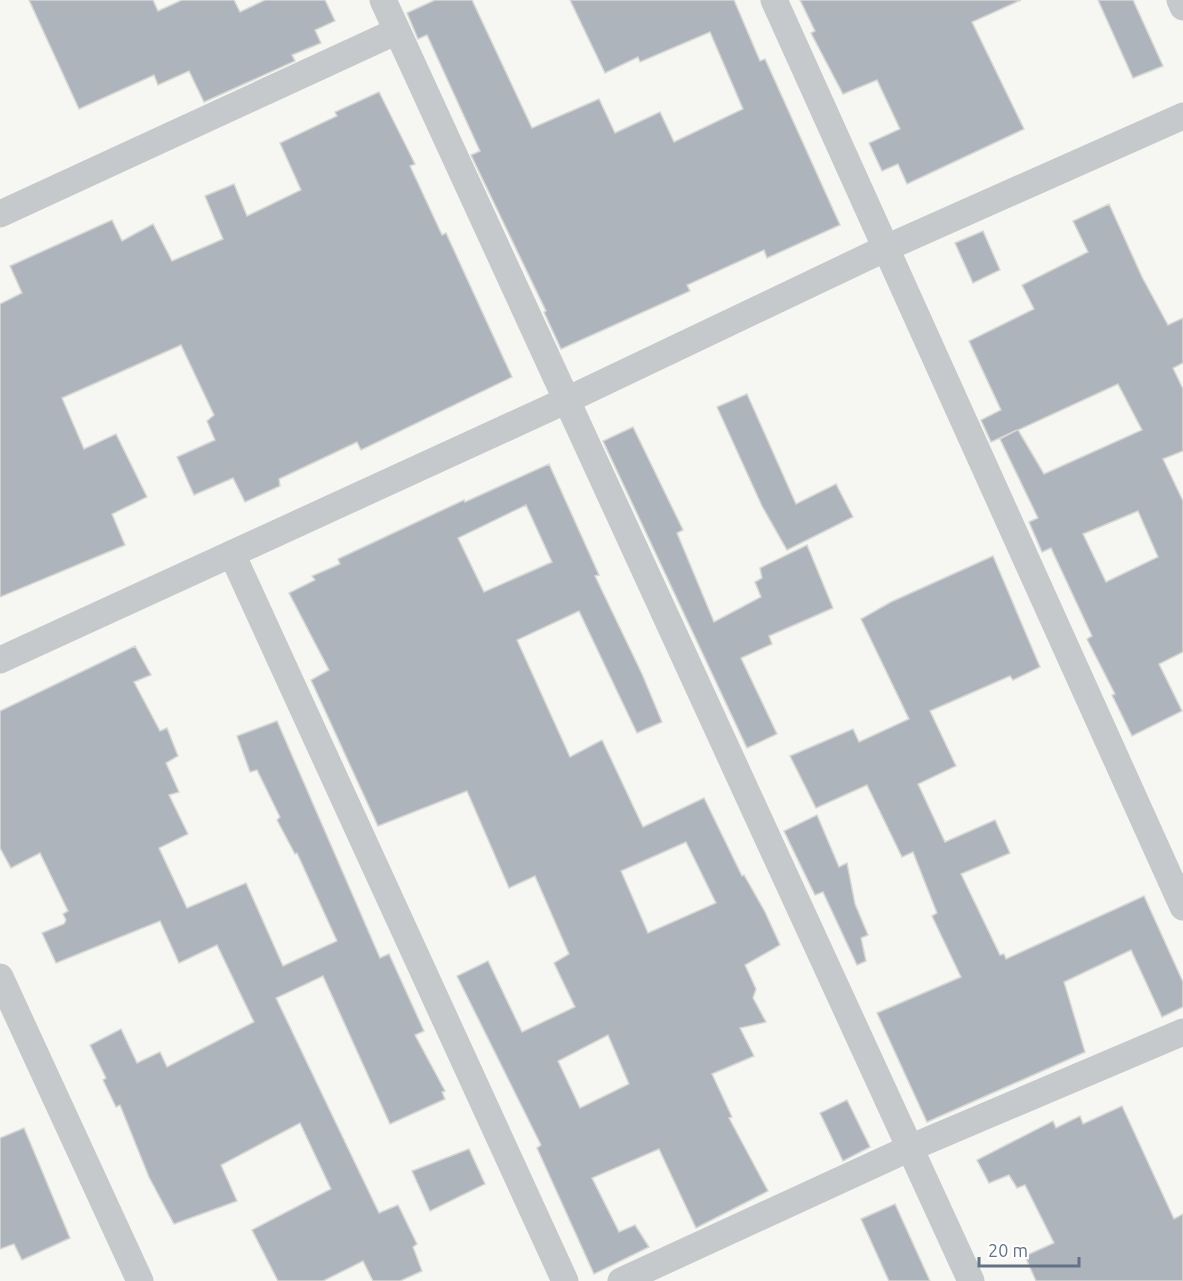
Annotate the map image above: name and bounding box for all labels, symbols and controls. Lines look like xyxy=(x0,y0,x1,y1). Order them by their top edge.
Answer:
scale bar xyxy=(979,1230,1080,1268)
text: 20 m xyxy=(988,1240,1028,1260)

